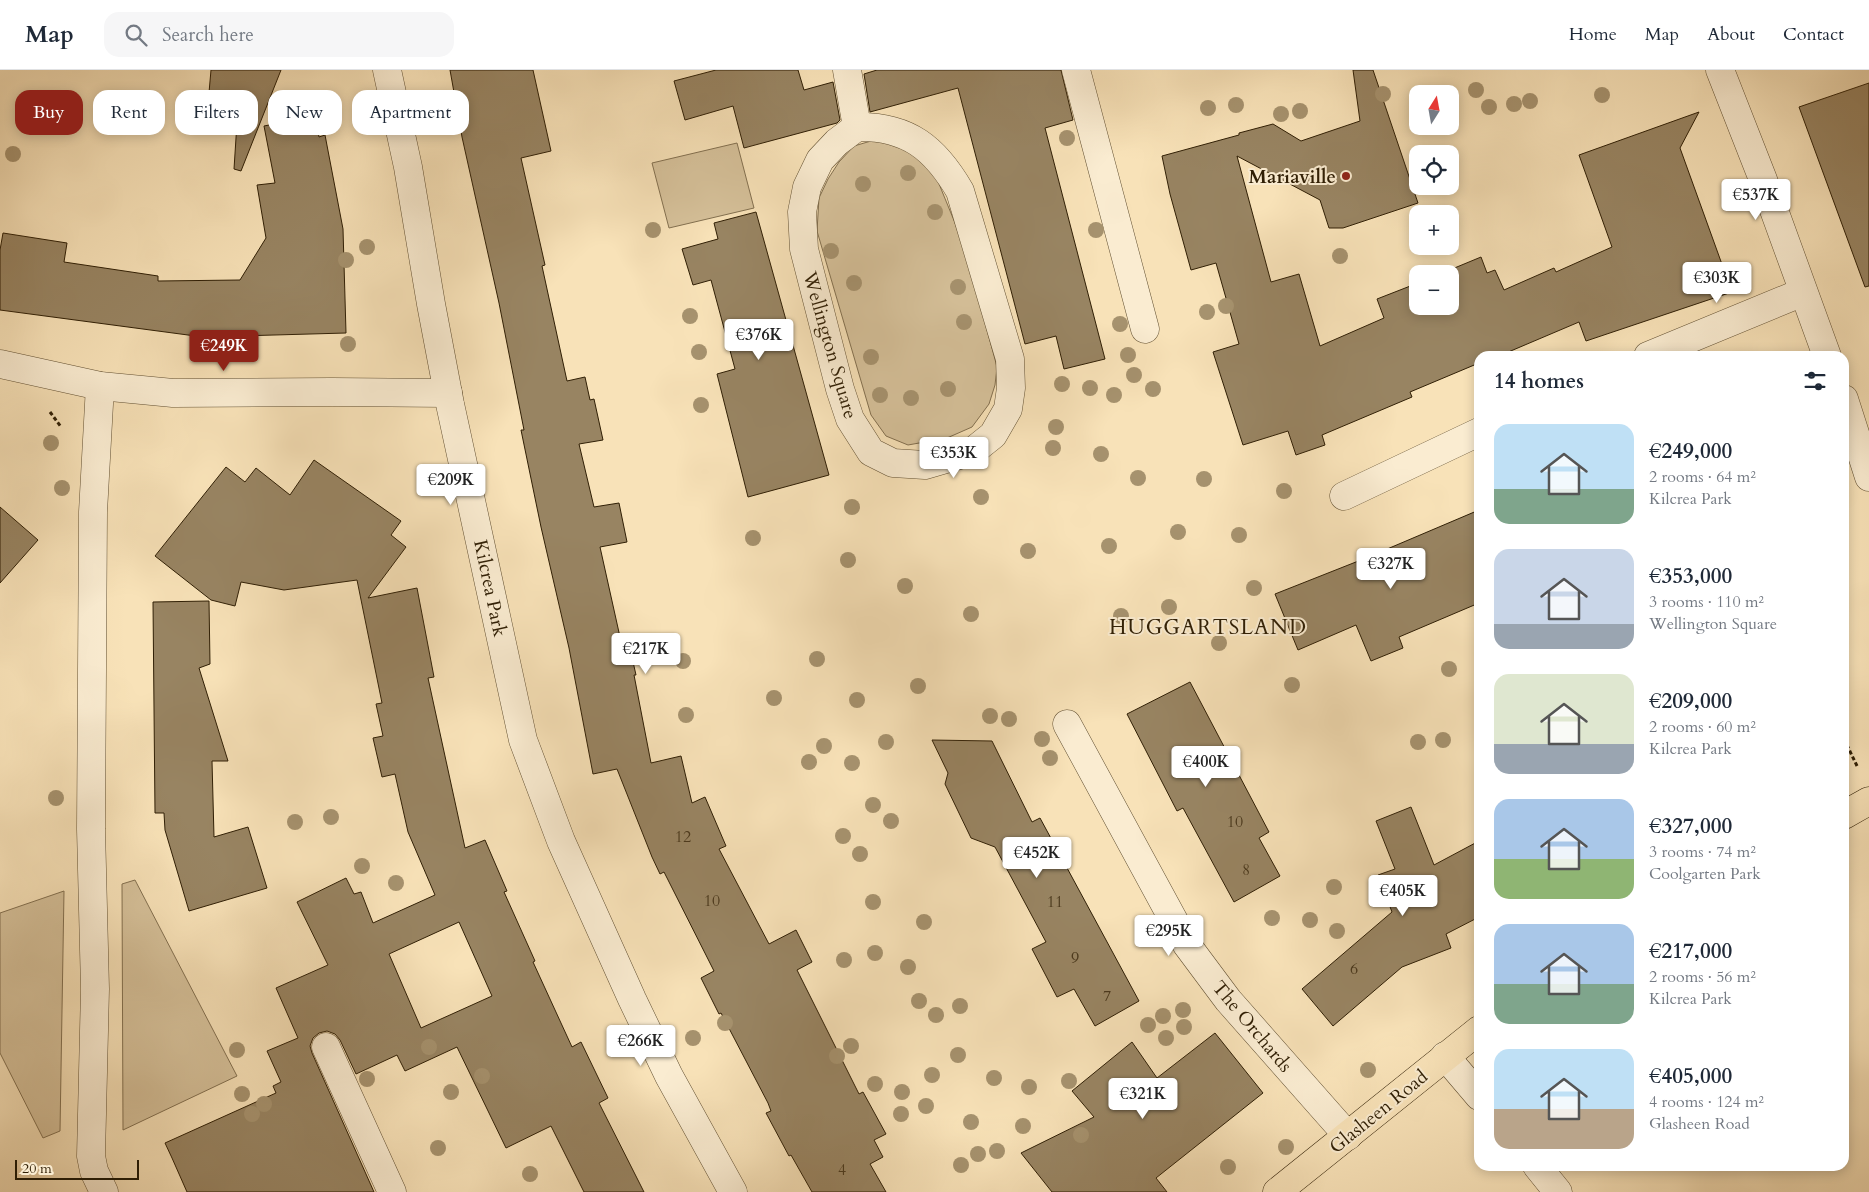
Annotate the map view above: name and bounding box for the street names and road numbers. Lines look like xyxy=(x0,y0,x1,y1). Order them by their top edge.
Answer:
street label: Wellington Square xyxy=(796,268,864,422)
street label: Kilcrea Park xyxy=(467,537,513,640)
street label: The Orchards xyxy=(1206,975,1298,1078)
street label: Glasheen Road xyxy=(1324,1064,1433,1160)

